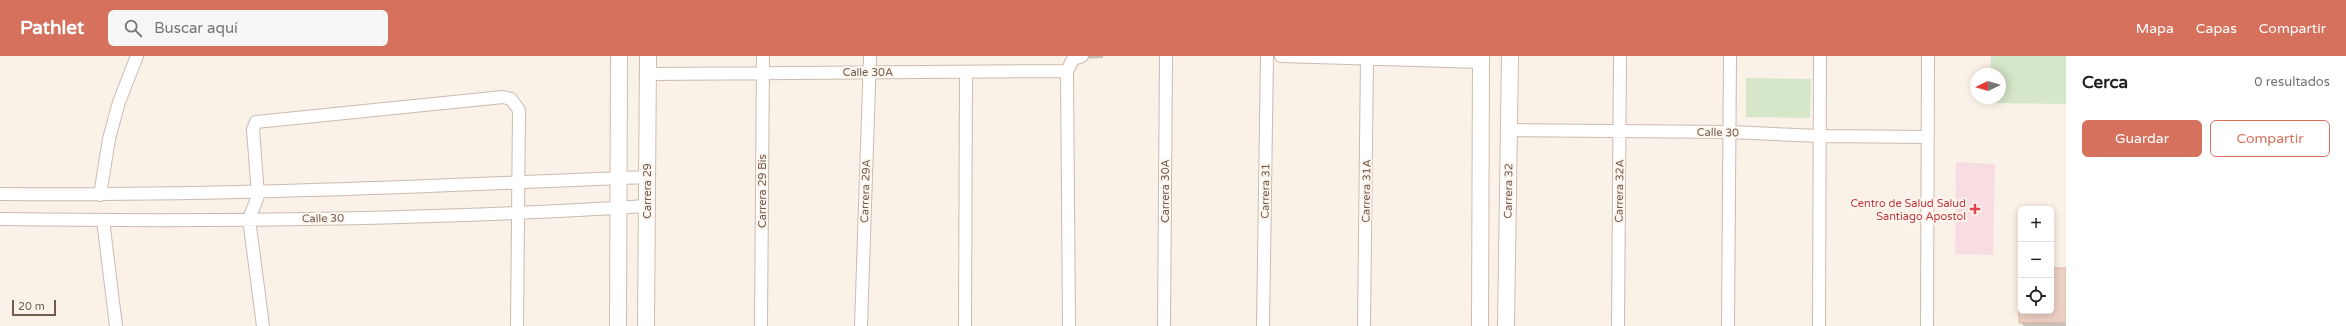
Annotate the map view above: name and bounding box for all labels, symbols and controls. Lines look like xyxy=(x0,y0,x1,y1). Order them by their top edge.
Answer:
search box xyxy=(108,10,388,46)
text: Pathlet xyxy=(20,17,84,39)
icon: search xyxy=(122,17,144,39)
text: Buscar aquí xyxy=(154,19,238,37)
text: Mapa xyxy=(2136,20,2174,37)
text: Capas xyxy=(2196,20,2237,37)
text: Compartir xyxy=(2259,20,2326,37)
street label: Calle 30A xyxy=(843,66,893,79)
north arrow xyxy=(1970,68,2006,104)
text: Cerca xyxy=(2082,72,2128,93)
text: 0 resultados xyxy=(2254,74,2330,90)
button: Guardar xyxy=(2082,120,2202,157)
button: Compartir xyxy=(2210,120,2330,157)
street label: Calle 30 xyxy=(1697,126,1739,139)
street label: Carrera 29 Bis xyxy=(756,154,769,228)
street label: Carrera 29A xyxy=(858,159,873,223)
street label: Carrera 30A xyxy=(1159,159,1172,223)
street label: Carrera 31A xyxy=(1359,159,1374,223)
street label: Carrera 32A xyxy=(1612,159,1627,223)
street label: Carrera 29 xyxy=(641,163,654,219)
street label: Carrera 31 xyxy=(1259,163,1272,219)
street label: Carrera 32 xyxy=(1502,163,1515,219)
place label: Centro de Salud Salud Santiago Apostol xyxy=(1850,197,1966,223)
marker: Centro de Salud Salud Santiago Apostol xyxy=(1969,203,1981,215)
map controls xyxy=(2018,206,2054,314)
button: + xyxy=(2018,206,2054,242)
street label: Calle 30 xyxy=(302,212,344,225)
button: − xyxy=(2018,242,2054,278)
button: locate xyxy=(2018,278,2054,314)
scale bar xyxy=(12,298,56,317)
text: 20 m xyxy=(18,300,45,313)

